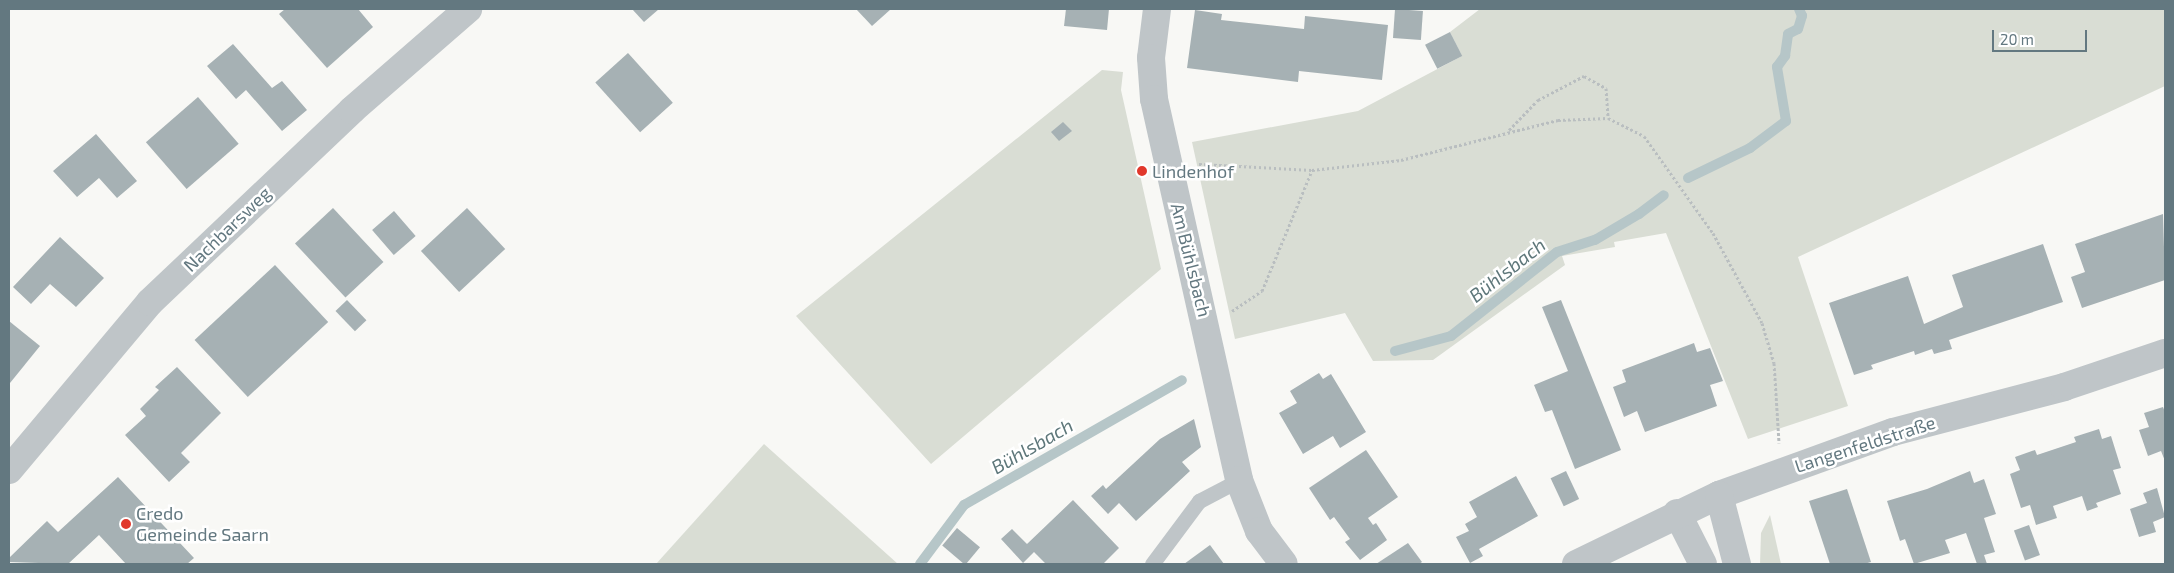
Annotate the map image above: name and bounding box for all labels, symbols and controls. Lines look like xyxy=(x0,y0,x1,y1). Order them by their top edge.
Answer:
scale bar xyxy=(1994,20,2089,52)
text: 20 m xyxy=(2000,30,2034,48)
place label: Lindenhof xyxy=(1152,160,1234,182)
marker: Lindenhof xyxy=(1136,165,1148,177)
street label: Nachbarsweg xyxy=(179,182,275,276)
street label: Am Bühlsbach xyxy=(1166,201,1216,319)
water label: Bühlsbach xyxy=(1464,233,1550,307)
street label: Langenfeldstraße xyxy=(1792,411,1938,477)
water label: Bühlsbach xyxy=(987,413,1077,479)
place label: Credo Gemeinde Saarn xyxy=(136,503,269,546)
marker: Credo Gemeinde Saarn xyxy=(120,518,132,530)

